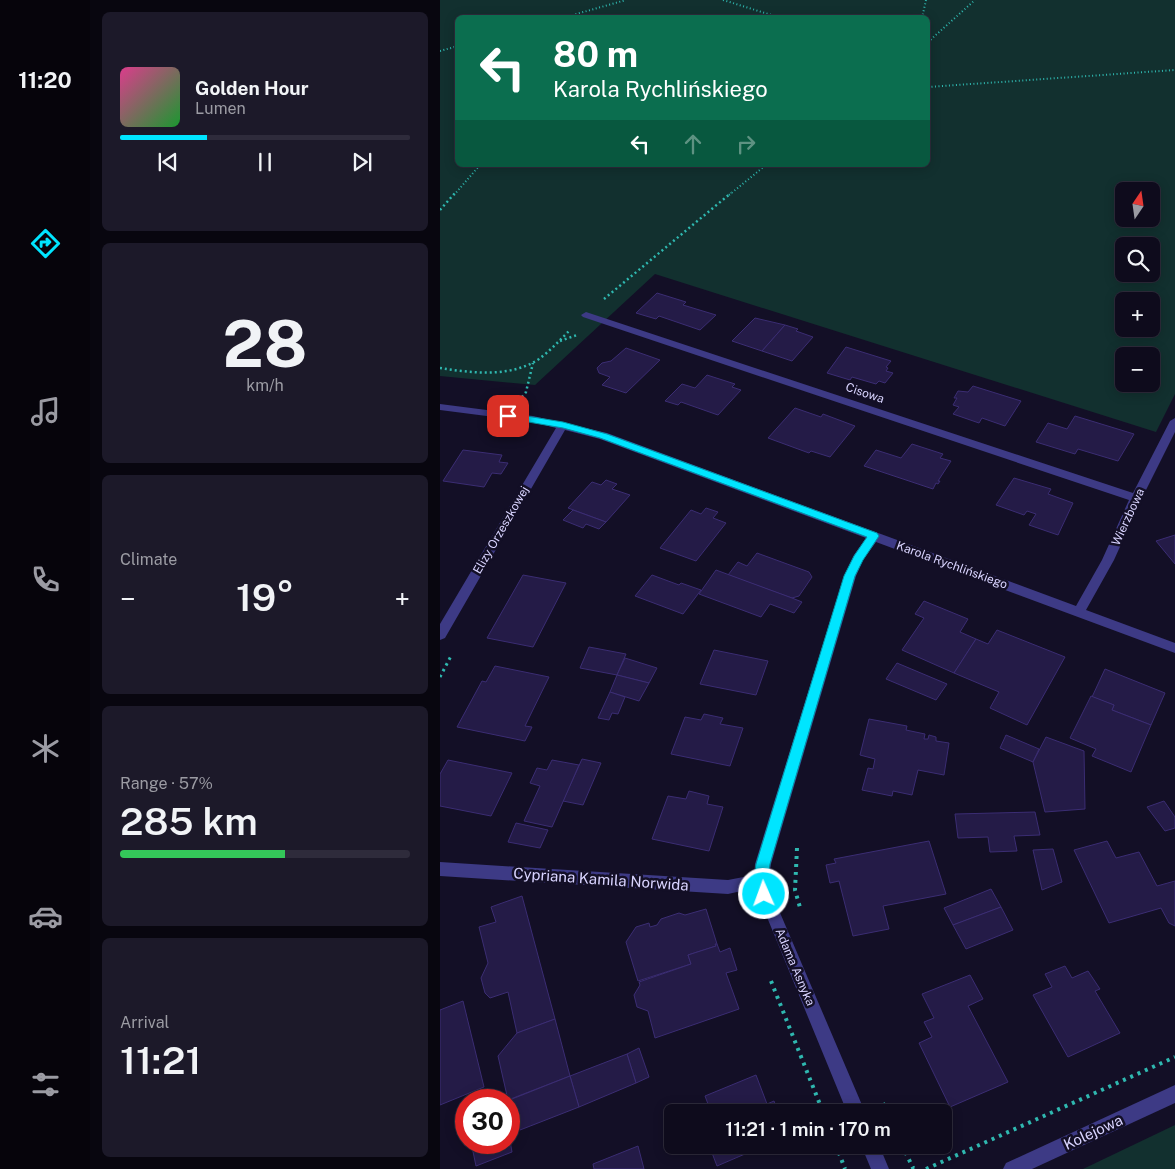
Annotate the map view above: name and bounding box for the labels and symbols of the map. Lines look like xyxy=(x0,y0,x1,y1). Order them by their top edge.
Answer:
north arrow xyxy=(1115,182,1160,228)
street label: Cisowa xyxy=(844,380,886,406)
pin xyxy=(487,395,529,437)
street label: Elizy Orzeszkowej xyxy=(470,484,532,576)
street label: Wierzbowa xyxy=(1109,486,1147,548)
street label: Karola Rychlińskiego xyxy=(895,538,1010,592)
street label: Cypriana Kamila Norwida xyxy=(513,864,689,894)
position arrow xyxy=(737,867,789,919)
street label: Adama Asnyka xyxy=(772,926,818,1008)
speed limit sign: 30 xyxy=(455,1089,520,1154)
street label: Kolejowa xyxy=(1061,1111,1125,1153)

